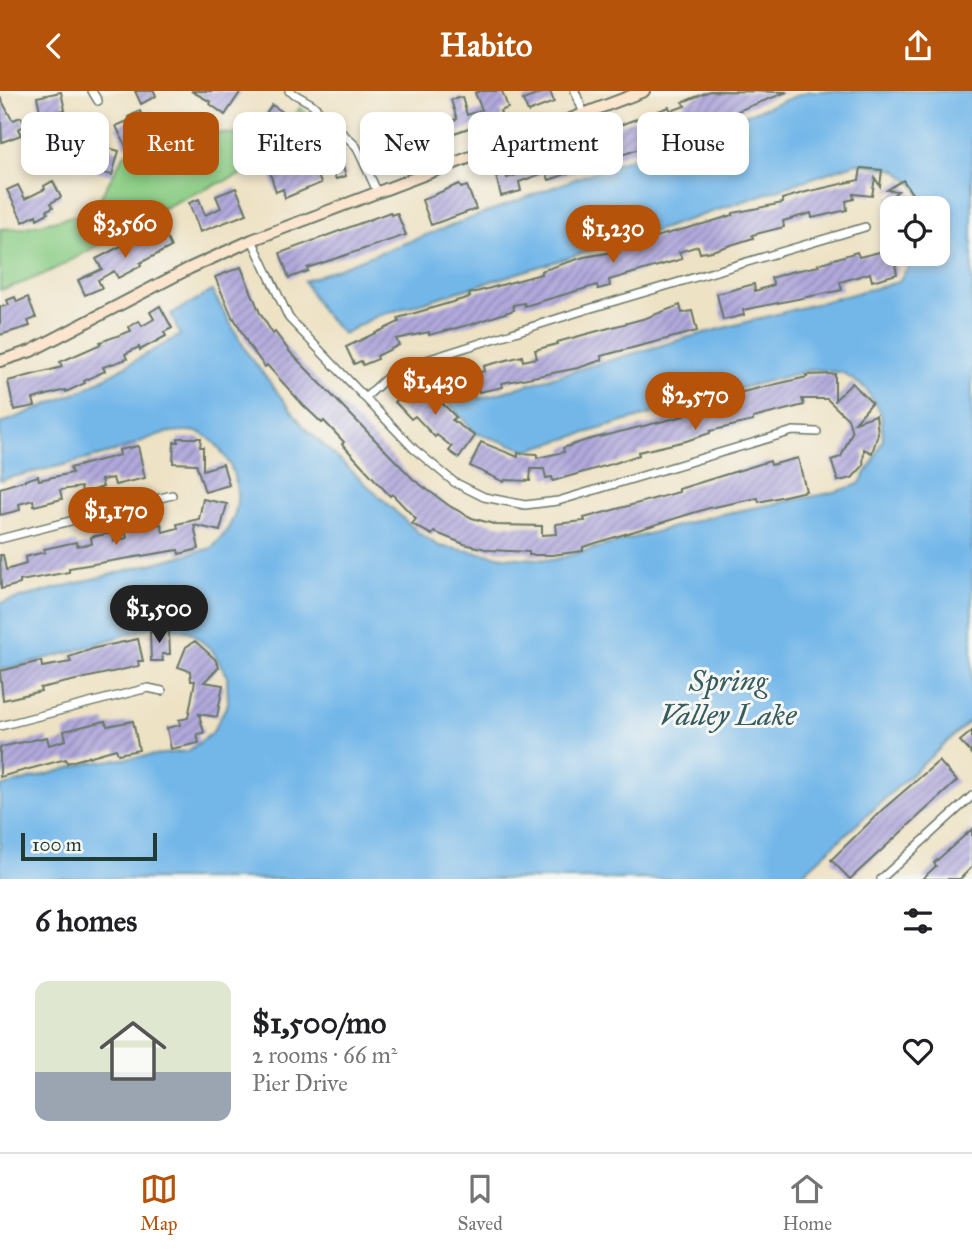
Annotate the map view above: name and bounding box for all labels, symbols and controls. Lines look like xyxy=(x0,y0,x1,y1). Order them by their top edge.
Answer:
text: Habito xyxy=(440,26,532,65)
icon: back xyxy=(35,27,73,65)
icon: share xyxy=(899,27,937,65)
chip: Buy xyxy=(21,112,109,175)
chip: Rent xyxy=(123,112,219,175)
chip: Filters xyxy=(233,112,346,175)
chip: New xyxy=(360,112,454,175)
chip: Apartment xyxy=(468,112,623,175)
chip: House xyxy=(637,112,749,175)
map controls xyxy=(880,196,950,266)
button: locate xyxy=(880,196,950,266)
pin: $3,560 xyxy=(68,201,182,260)
pin: $1,230 xyxy=(556,205,670,265)
text: $3,560 xyxy=(93,209,157,237)
text: $1,230 xyxy=(582,214,644,242)
pin: $1,430 xyxy=(378,357,492,417)
text: $1,430 xyxy=(403,366,467,394)
pin: $2,570 xyxy=(638,373,752,432)
text: $2,570 xyxy=(661,381,729,409)
pin: $1,170 xyxy=(59,487,173,547)
text: $1,170 xyxy=(84,496,148,524)
pin: $1,500 xyxy=(102,585,216,645)
text: $1,500 xyxy=(126,594,192,622)
water label: Spring Valley Lake xyxy=(660,663,797,733)
scale bar xyxy=(21,830,158,862)
text: 100 m xyxy=(32,833,82,856)
icon: filters xyxy=(899,902,937,940)
text: 6 homes xyxy=(35,903,137,939)
text: $1,500/mo xyxy=(252,1005,386,1041)
icon: home xyxy=(91,1009,175,1093)
icon: heart xyxy=(899,1032,937,1070)
text: 2 rooms · 66 m² xyxy=(252,1041,397,1069)
text: Pier Drive xyxy=(252,1069,348,1097)
tab: Map xyxy=(140,1170,178,1235)
tab: Saved xyxy=(458,1170,503,1235)
tab: Home xyxy=(782,1170,832,1235)

